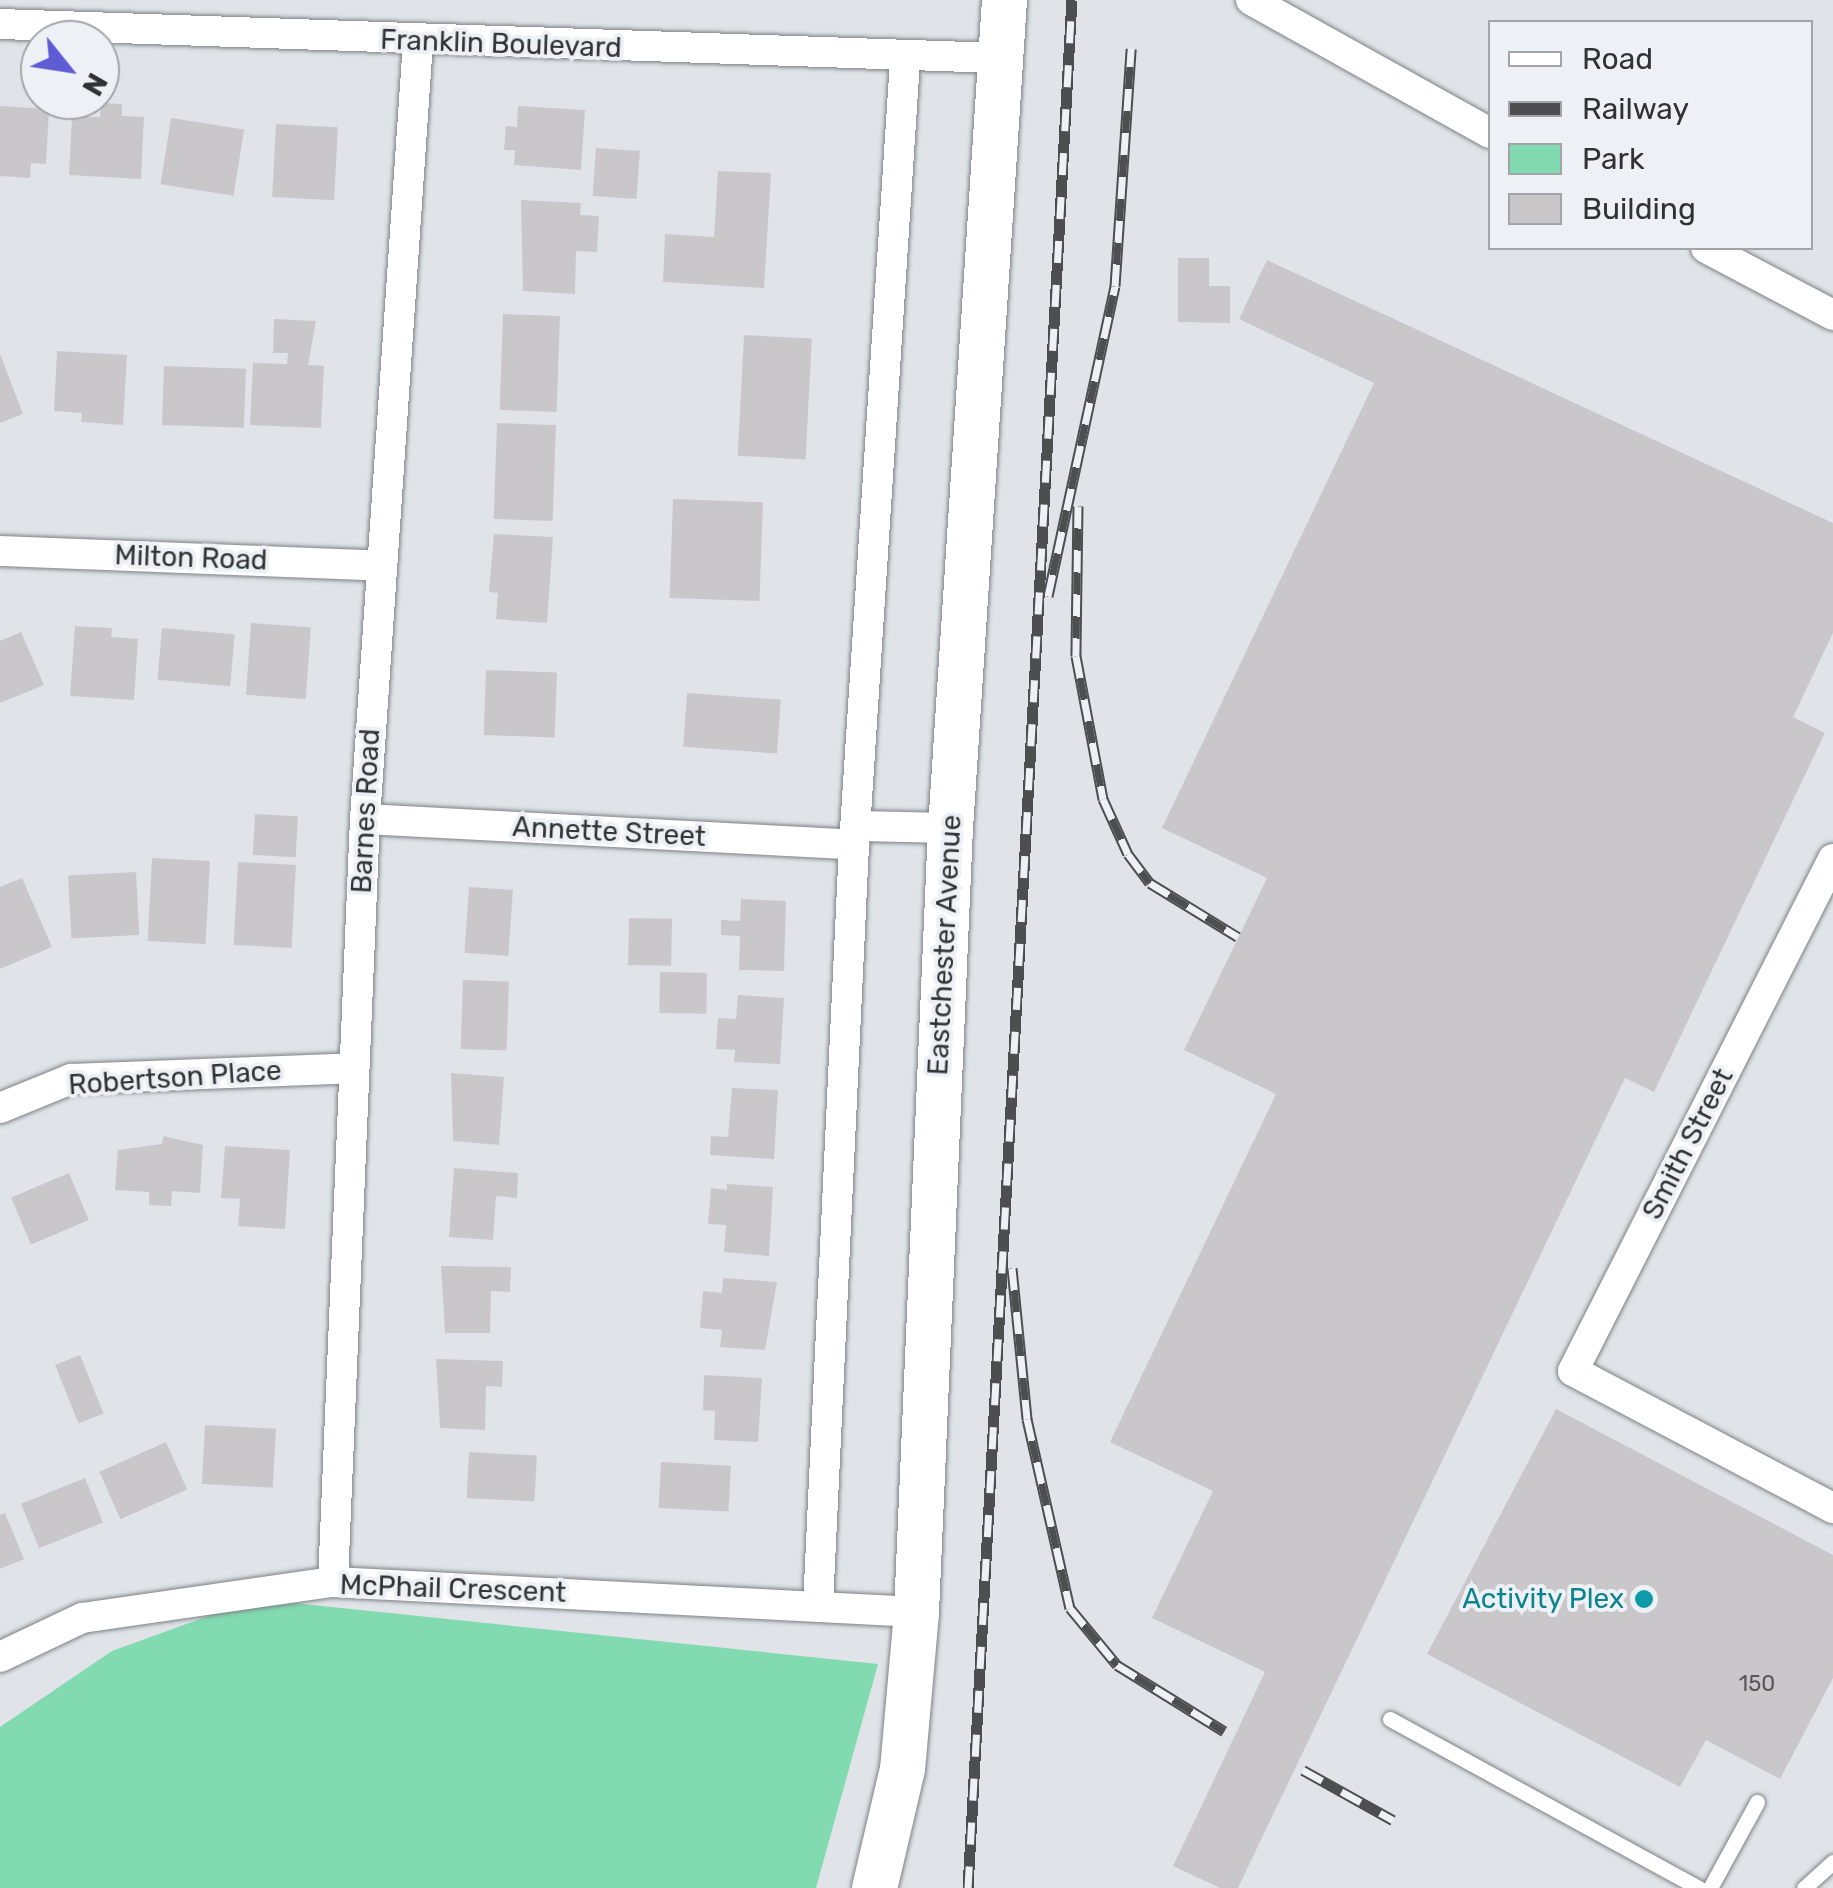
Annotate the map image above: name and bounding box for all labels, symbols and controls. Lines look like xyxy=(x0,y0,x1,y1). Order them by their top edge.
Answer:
north arrow xyxy=(20,20,120,120)
legend xyxy=(1488,20,1813,250)
street label: Franklin Boulevard xyxy=(380,23,622,65)
text: Road xyxy=(1582,41,1653,77)
text: N xyxy=(75,67,114,101)
text: Railway xyxy=(1582,91,1689,127)
text: Park xyxy=(1582,141,1644,177)
text: Building xyxy=(1582,191,1696,227)
street label: Milton Road xyxy=(114,539,268,577)
street label: Barnes Road xyxy=(345,728,387,894)
street label: Annette Street xyxy=(511,810,707,854)
street label: Eastchester Avenue xyxy=(921,813,969,1077)
street label: Robertson Place xyxy=(67,1054,283,1102)
street label: Smith Street xyxy=(1636,1063,1740,1225)
street label: McPhail Crescent xyxy=(339,1568,567,1610)
place label: Activity Plex xyxy=(1461,1582,1624,1616)
marker: Activity Plex xyxy=(1633,1588,1655,1610)
house number: 150 xyxy=(1739,1671,1775,1697)

